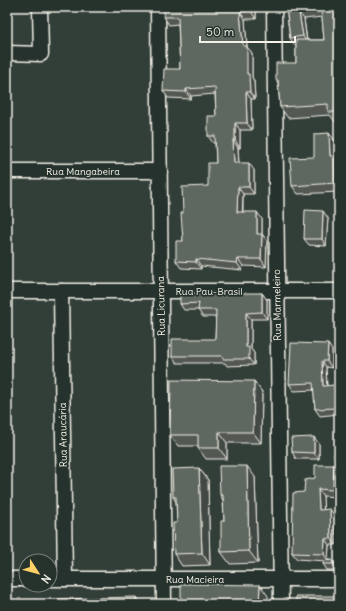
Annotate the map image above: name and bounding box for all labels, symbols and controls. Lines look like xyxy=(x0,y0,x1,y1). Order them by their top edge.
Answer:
scale bar xyxy=(200,18,295,44)
text: 50 m xyxy=(206,24,235,39)
street label: Rua Mangabeira xyxy=(46,165,120,178)
street label: Rua Marmeleiro xyxy=(270,269,284,341)
street label: Rua Licurana xyxy=(154,276,168,336)
street label: Rua Pau-Brasil xyxy=(176,285,242,298)
street label: Rua Araucária xyxy=(56,402,70,467)
north arrow xyxy=(18,553,58,593)
text: N xyxy=(38,572,54,586)
street label: Rua Macieira xyxy=(166,573,225,586)

